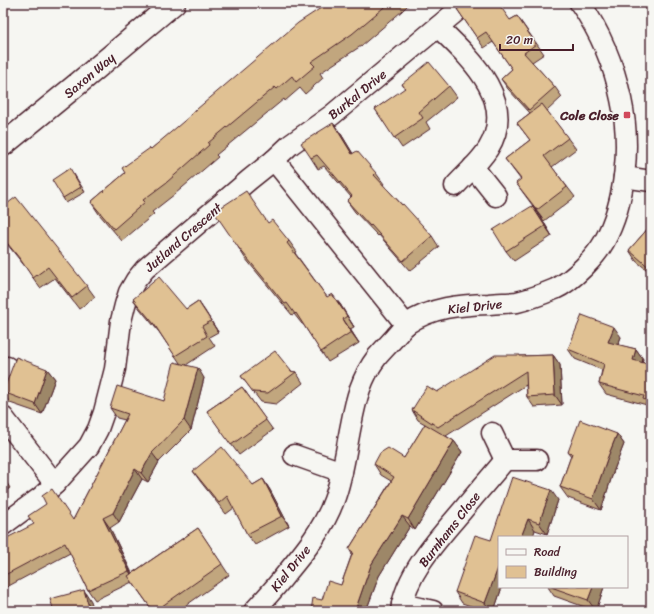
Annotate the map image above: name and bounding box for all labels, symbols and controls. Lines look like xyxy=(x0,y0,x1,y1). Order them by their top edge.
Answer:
scale bar xyxy=(500,26,573,52)
text: 20 m xyxy=(506,29,533,51)
street label: Saxon Way xyxy=(58,47,121,104)
street label: Burkal Drive xyxy=(323,63,392,125)
place label: Cole Close xyxy=(559,104,619,127)
marker: Cole Close xyxy=(622,110,632,120)
street label: Jutland Crescent xyxy=(139,196,228,278)
street label: Kiel Drive xyxy=(447,292,504,321)
street label: Burnhams Close xyxy=(412,486,487,572)
legend xyxy=(498,536,628,588)
street label: Kiel Drive xyxy=(264,540,317,597)
text: Road xyxy=(534,541,561,563)
text: Building xyxy=(534,561,577,583)

